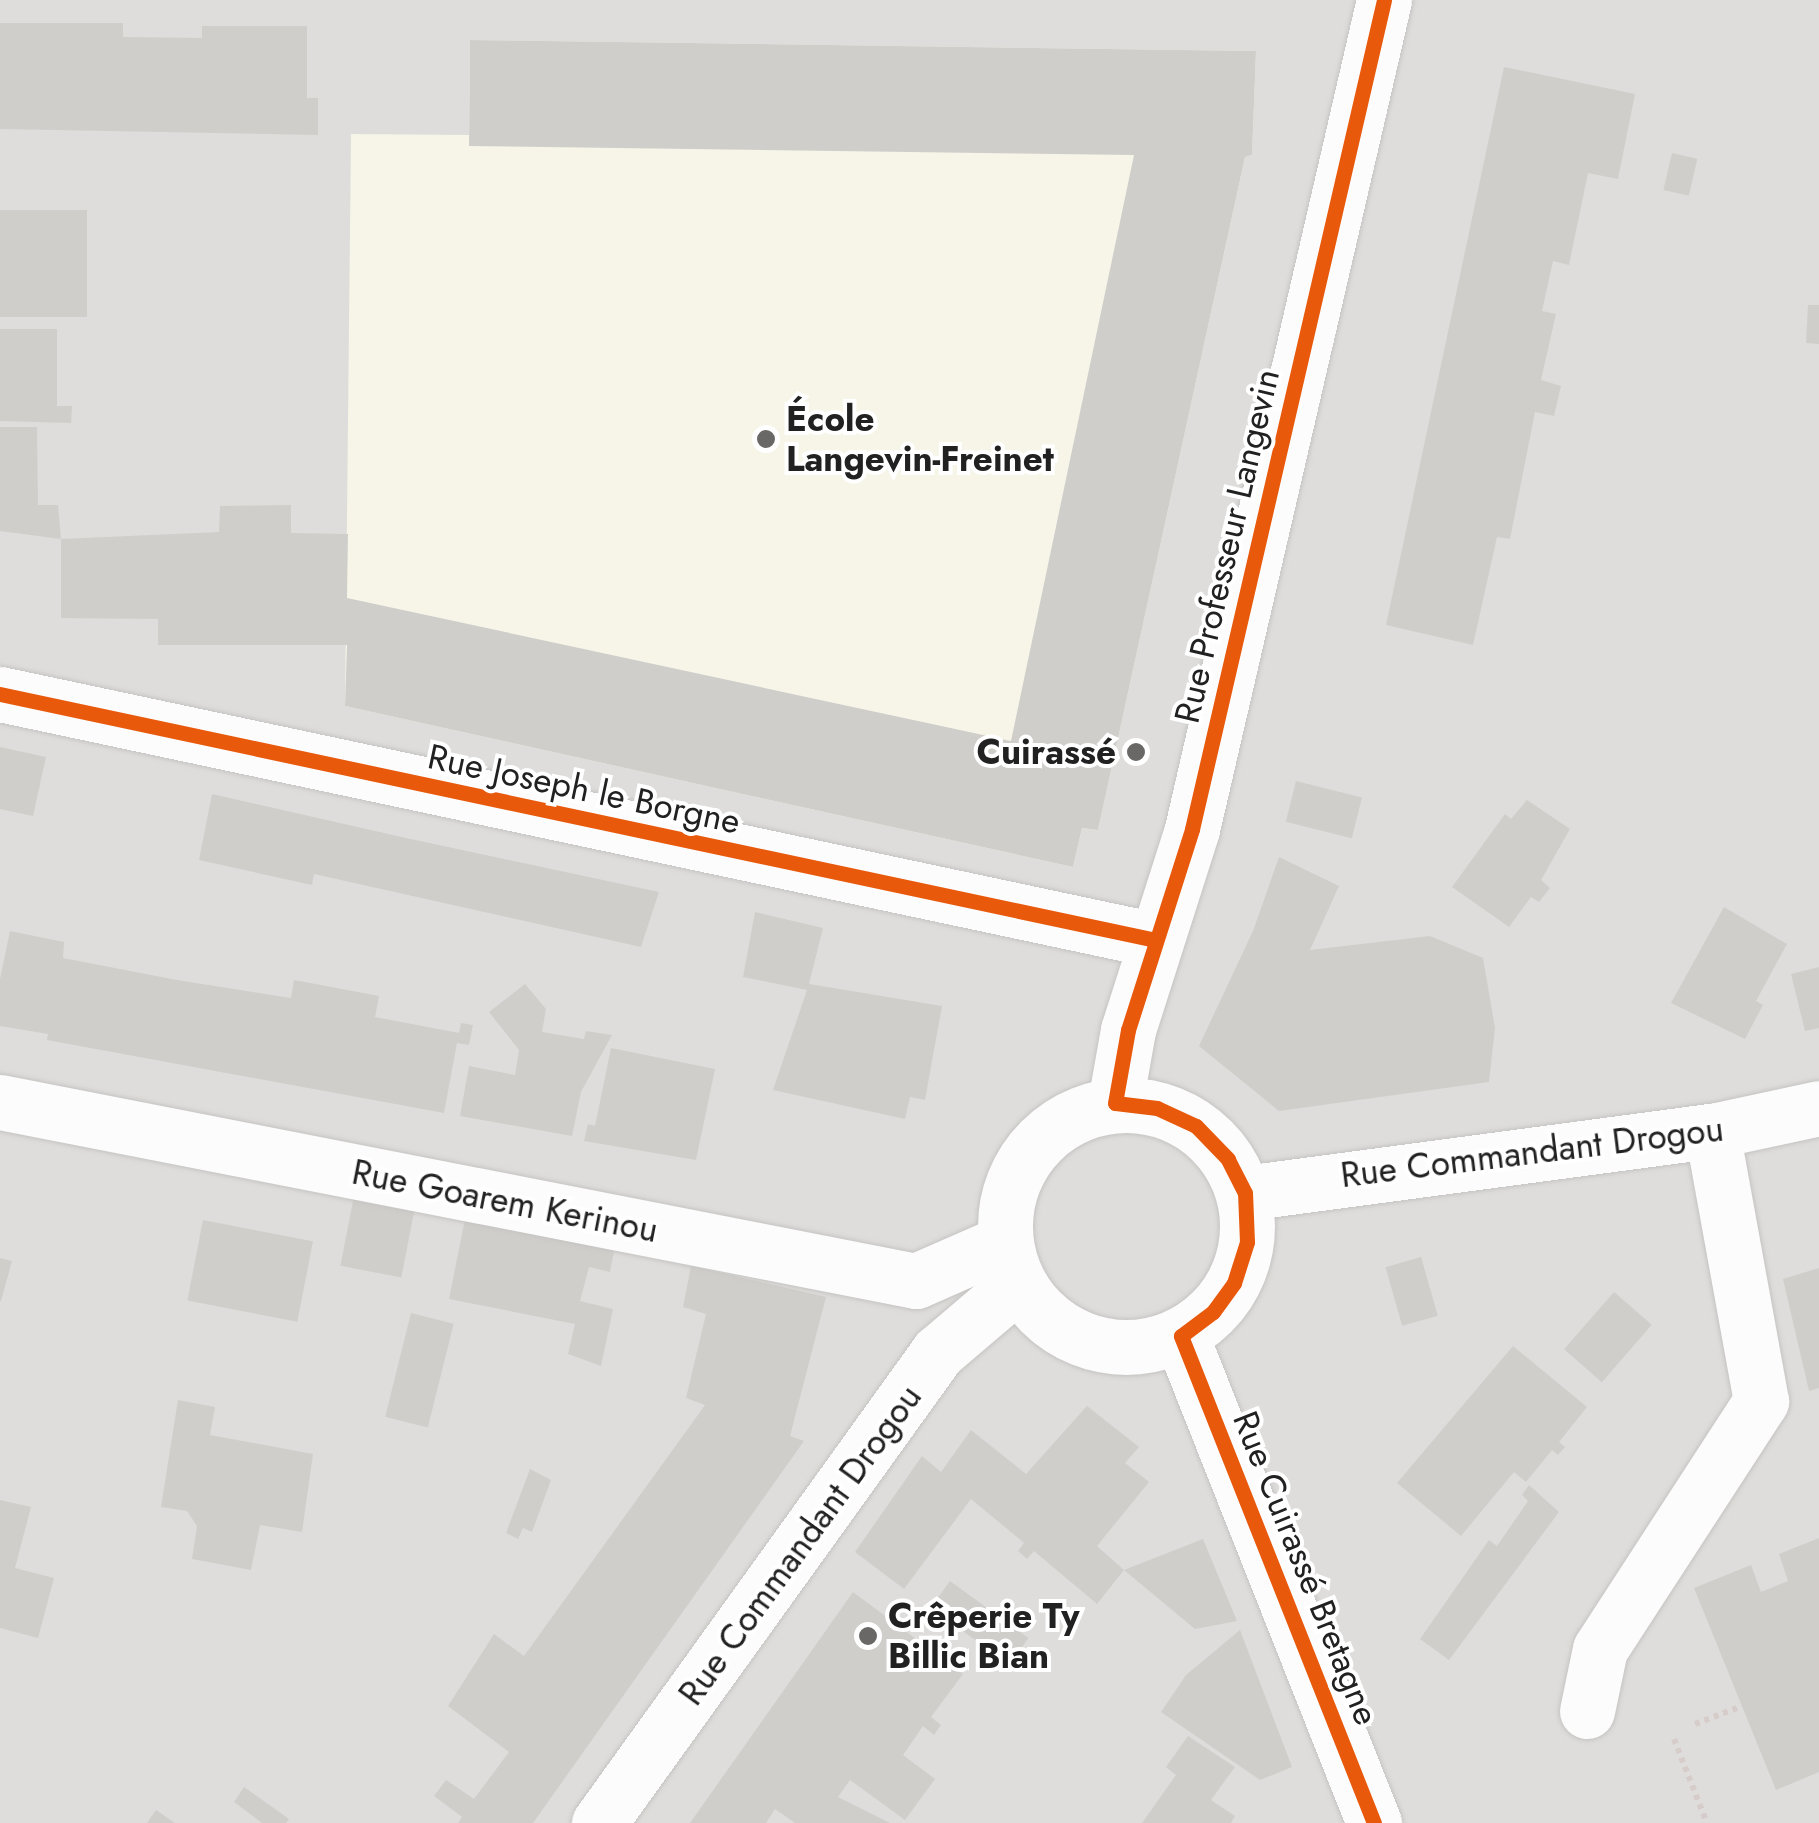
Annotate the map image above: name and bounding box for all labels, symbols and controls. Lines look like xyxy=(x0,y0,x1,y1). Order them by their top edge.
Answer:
street label: Rue Professeur Langevin xyxy=(1166,365,1288,727)
place label: École Langevin-Freinet xyxy=(786,398,1054,480)
marker: École Langevin-Freinet xyxy=(755,428,777,450)
place label: Cuirassé xyxy=(976,731,1116,773)
street label: Rue Joseph le Borgne xyxy=(424,735,744,843)
marker: Cuirassé xyxy=(1125,741,1147,763)
street label: Rue Commandant Drogou xyxy=(1338,1108,1726,1196)
street label: Rue Goarem Kerinou xyxy=(349,1151,661,1251)
street label: Rue Commandant Drogou xyxy=(670,1377,930,1713)
street label: Rue Cuirassé Bretagne xyxy=(1224,1405,1388,1731)
place label: Crêperie Ty Billic Bian xyxy=(888,1595,1080,1677)
marker: Crêperie Ty Billic Bian xyxy=(857,1625,879,1647)

